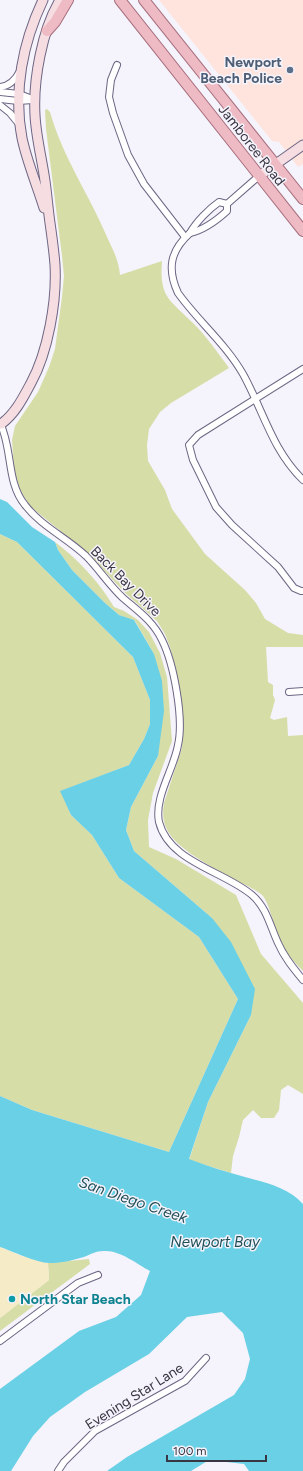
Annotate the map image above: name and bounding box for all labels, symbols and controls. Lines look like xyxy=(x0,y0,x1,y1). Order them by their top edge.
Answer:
place label: Newport Beach Police xyxy=(200,54,282,87)
marker: Newport Beach Police xyxy=(285,65,295,75)
street label: Jamboree Road xyxy=(215,101,289,189)
street label: Back Bay Drive xyxy=(87,543,165,620)
water label: San Diego Creek xyxy=(77,1173,190,1227)
water label: Newport Bay xyxy=(170,1233,261,1251)
place label: North Star Beach xyxy=(20,1291,131,1308)
marker: North Star Beach xyxy=(7,1294,17,1304)
street label: Evening Star Lane xyxy=(82,1359,187,1433)
scale bar xyxy=(167,1437,266,1463)
text: 100 m xyxy=(173,1444,207,1458)

